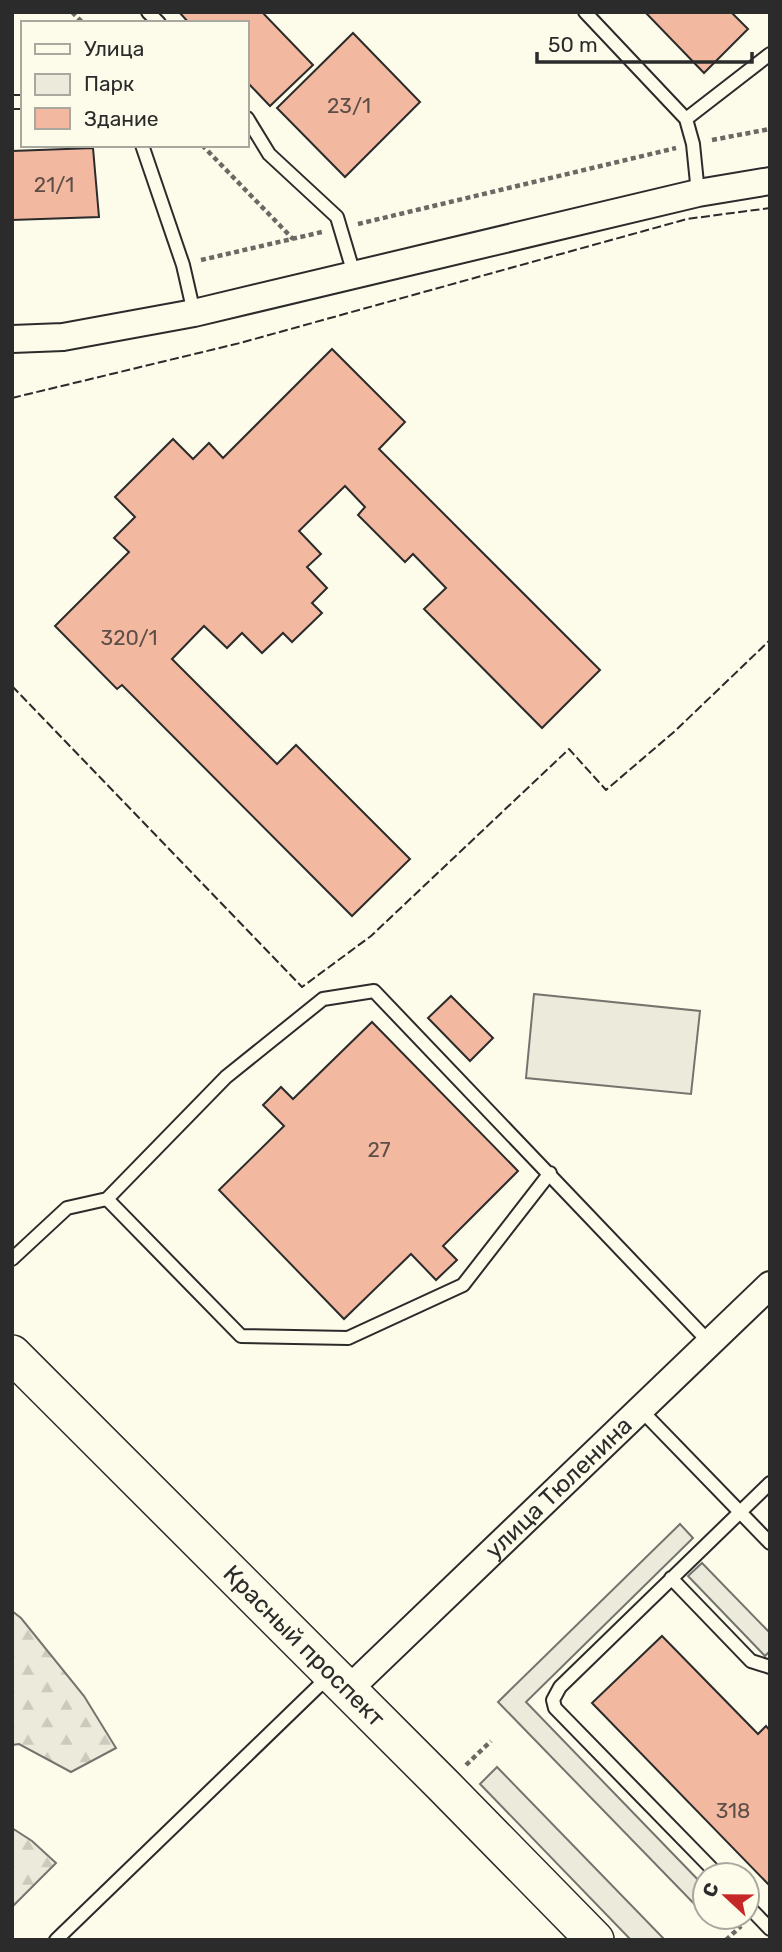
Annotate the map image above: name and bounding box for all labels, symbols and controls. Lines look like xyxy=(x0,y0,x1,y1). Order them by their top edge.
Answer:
legend xyxy=(21,21,248,147)
scale bar xyxy=(537,21,752,65)
text: 50 m xyxy=(548,32,598,57)
text: Улица xyxy=(84,36,144,61)
text: Парк xyxy=(84,71,134,96)
house number: 23/1 xyxy=(327,93,371,118)
text: Здание xyxy=(84,106,159,131)
house number: 21/1 xyxy=(34,172,74,197)
house number: 320/1 xyxy=(101,625,157,650)
house number: 27 xyxy=(367,1137,391,1162)
street label: улица Тюленина xyxy=(480,1411,638,1564)
street label: Красный проспект xyxy=(218,1560,391,1733)
house number: 318 xyxy=(716,1798,750,1823)
north arrow xyxy=(691,1861,761,1931)
text: С xyxy=(698,1879,724,1900)

